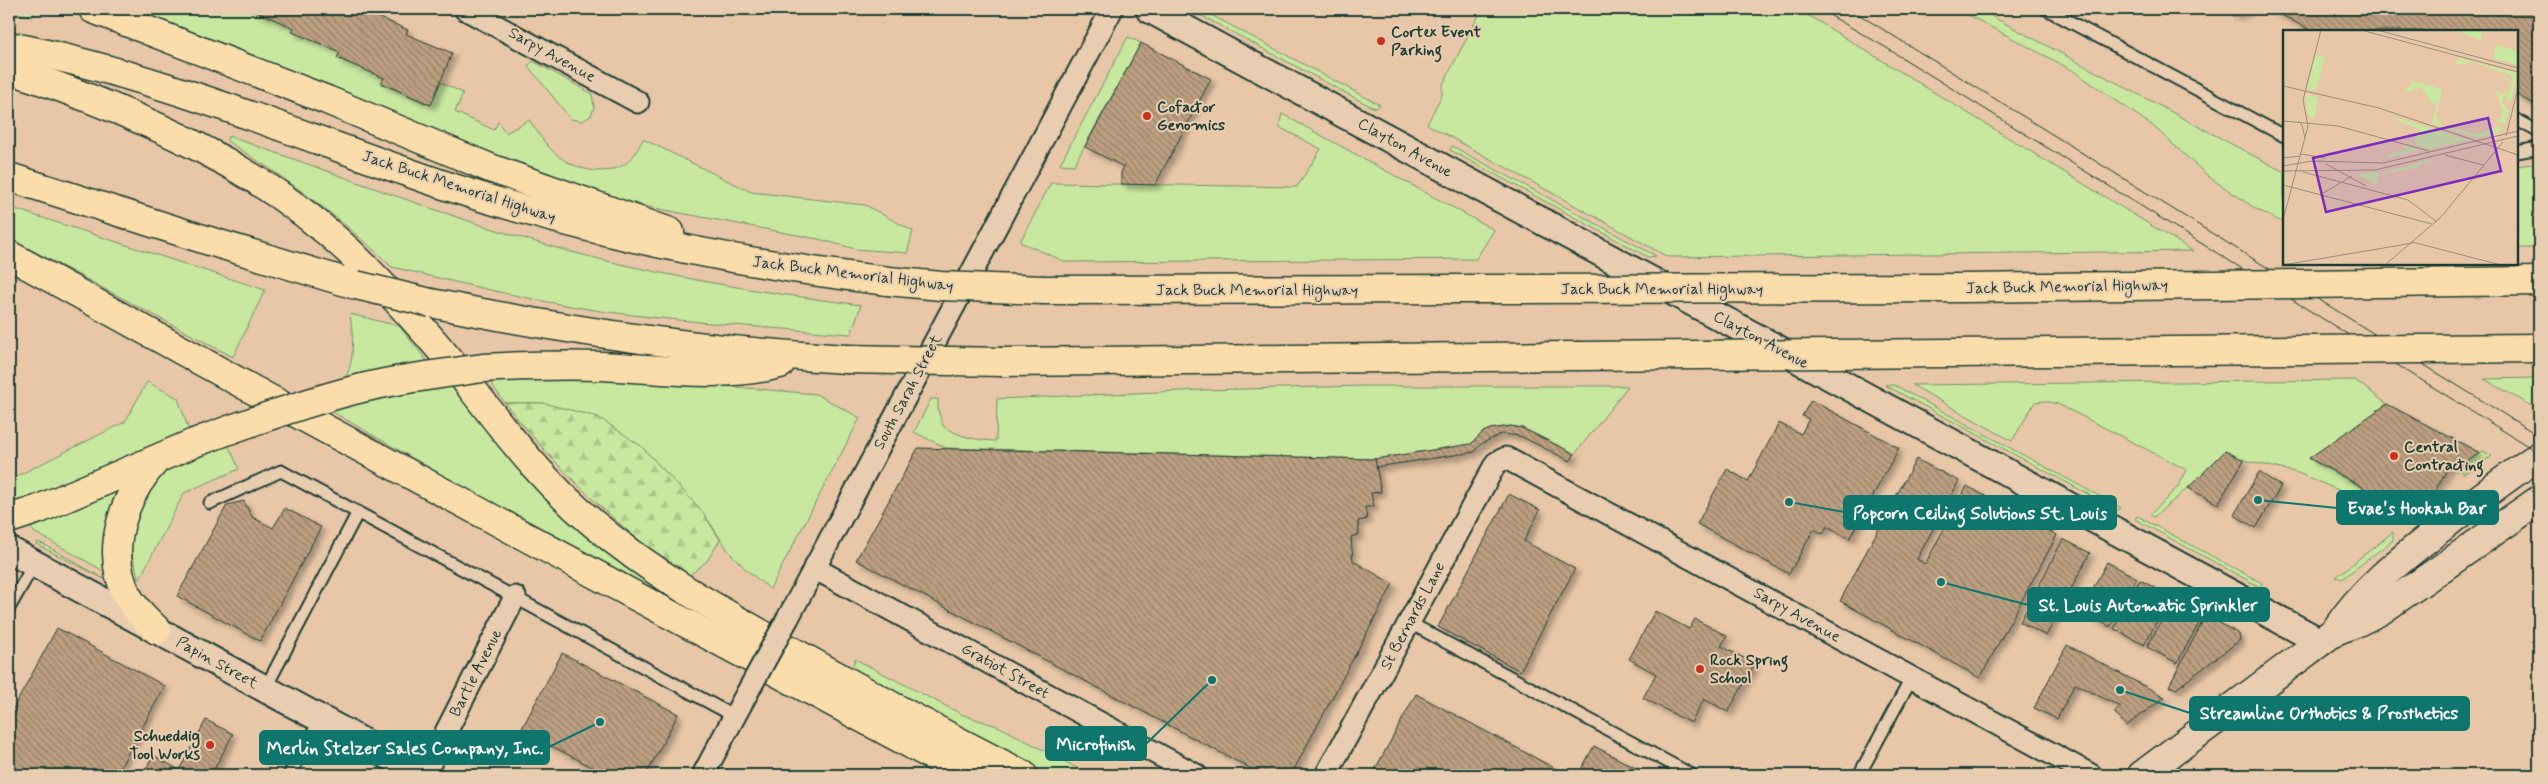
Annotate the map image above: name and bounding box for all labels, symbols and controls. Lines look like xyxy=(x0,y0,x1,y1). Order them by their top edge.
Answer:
street label: Sarpy Avenue xyxy=(505,22,599,88)
place label: Cortex Event Parking xyxy=(1391,22,1481,63)
inset map xyxy=(2283,30,2518,265)
marker: Cortex Event Parking xyxy=(1375,35,1387,47)
place label: Cofactor Genomics xyxy=(1157,97,1225,136)
marker: Cofactor Genomics xyxy=(1141,110,1153,122)
street label: Clayton Avenue xyxy=(1354,113,1457,183)
street label: Jack Buck Memorial Highway xyxy=(359,146,558,229)
street label: Jack Buck Memorial Highway xyxy=(751,251,955,298)
street label: Jack Buck Memorial Highway xyxy=(1966,275,2168,300)
street label: Jack Buck Memorial Highway xyxy=(1561,279,1763,301)
street label: Jack Buck Memorial Highway xyxy=(1156,280,1358,302)
street label: Clayton Avenue xyxy=(1709,306,1813,374)
street label: South Sarah Street xyxy=(869,330,947,453)
place label: Central Contracting xyxy=(2404,437,2484,478)
marker: Central Contracting xyxy=(2388,450,2400,462)
callout: Evae's Hookah Bar xyxy=(2337,491,2498,524)
callout: Popcorn Ceiling Solutions St. Louis xyxy=(1844,496,2116,529)
text: Evae's Hookah Bar xyxy=(2347,497,2487,521)
text: Popcorn Ceiling Solutions St. Louis xyxy=(1853,502,2107,528)
street label: St Bernards Lane xyxy=(1376,558,1450,674)
street label: Sarpy Avenue xyxy=(1750,582,1844,648)
callout: St. Louis Automatic Sprinkler xyxy=(2028,588,2269,621)
text: St. Louis Automatic Sprinkler xyxy=(2039,594,2258,618)
street label: Bartle Avenue xyxy=(445,625,507,721)
street label: Papin Street xyxy=(172,632,262,694)
street label: Gratiot Street xyxy=(957,638,1053,704)
place label: Rock Spring School xyxy=(1710,650,1788,689)
marker: Rock Spring School xyxy=(1694,663,1706,675)
callout: Streamline Orthotics & Prosthetics xyxy=(2190,697,2469,730)
text: Streamline Orthotics & Prosthetics xyxy=(2200,702,2458,726)
place label: Schueddig Tool Works xyxy=(130,726,201,765)
callout: Microfinish xyxy=(1046,727,1146,760)
callout: Merlin Stelzer Sales Company, Inc. xyxy=(260,731,549,764)
text: Microfinish xyxy=(1056,733,1136,757)
text: Merlin Stelzer Sales Company, Inc. xyxy=(267,737,544,761)
marker: Schueddig Tool Works xyxy=(204,739,216,751)

